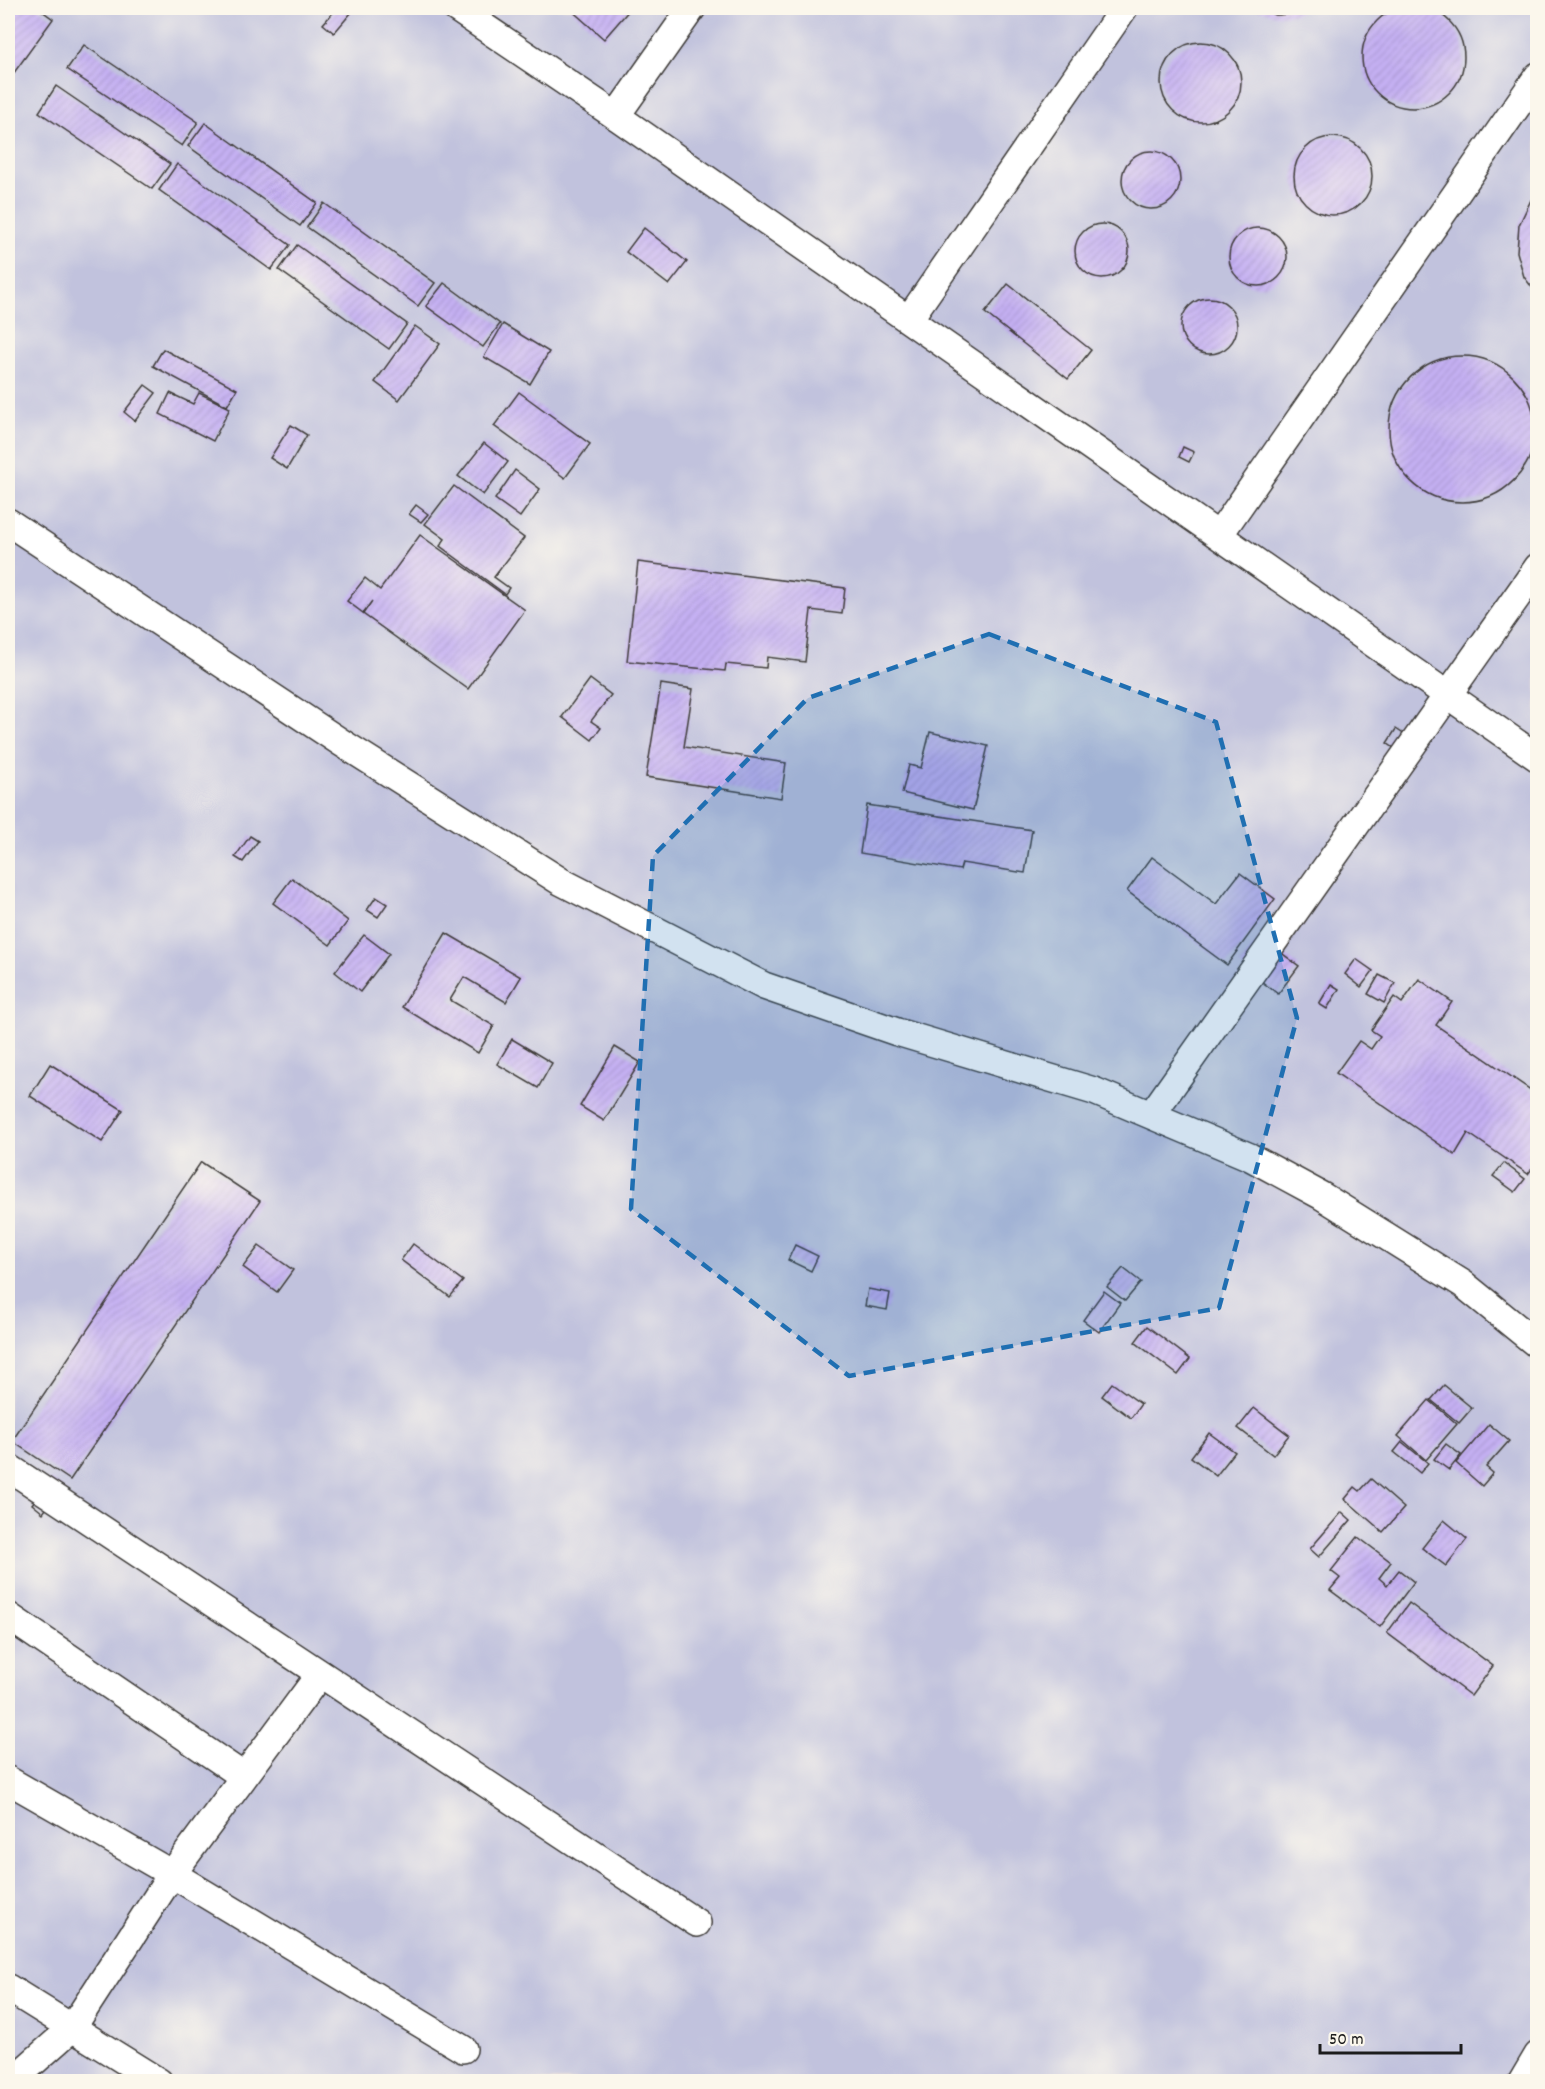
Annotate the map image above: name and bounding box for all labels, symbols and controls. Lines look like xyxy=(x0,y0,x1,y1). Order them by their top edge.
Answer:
scale bar xyxy=(1320,2017,1461,2055)
text: 50 m xyxy=(1329,2028,1364,2053)

